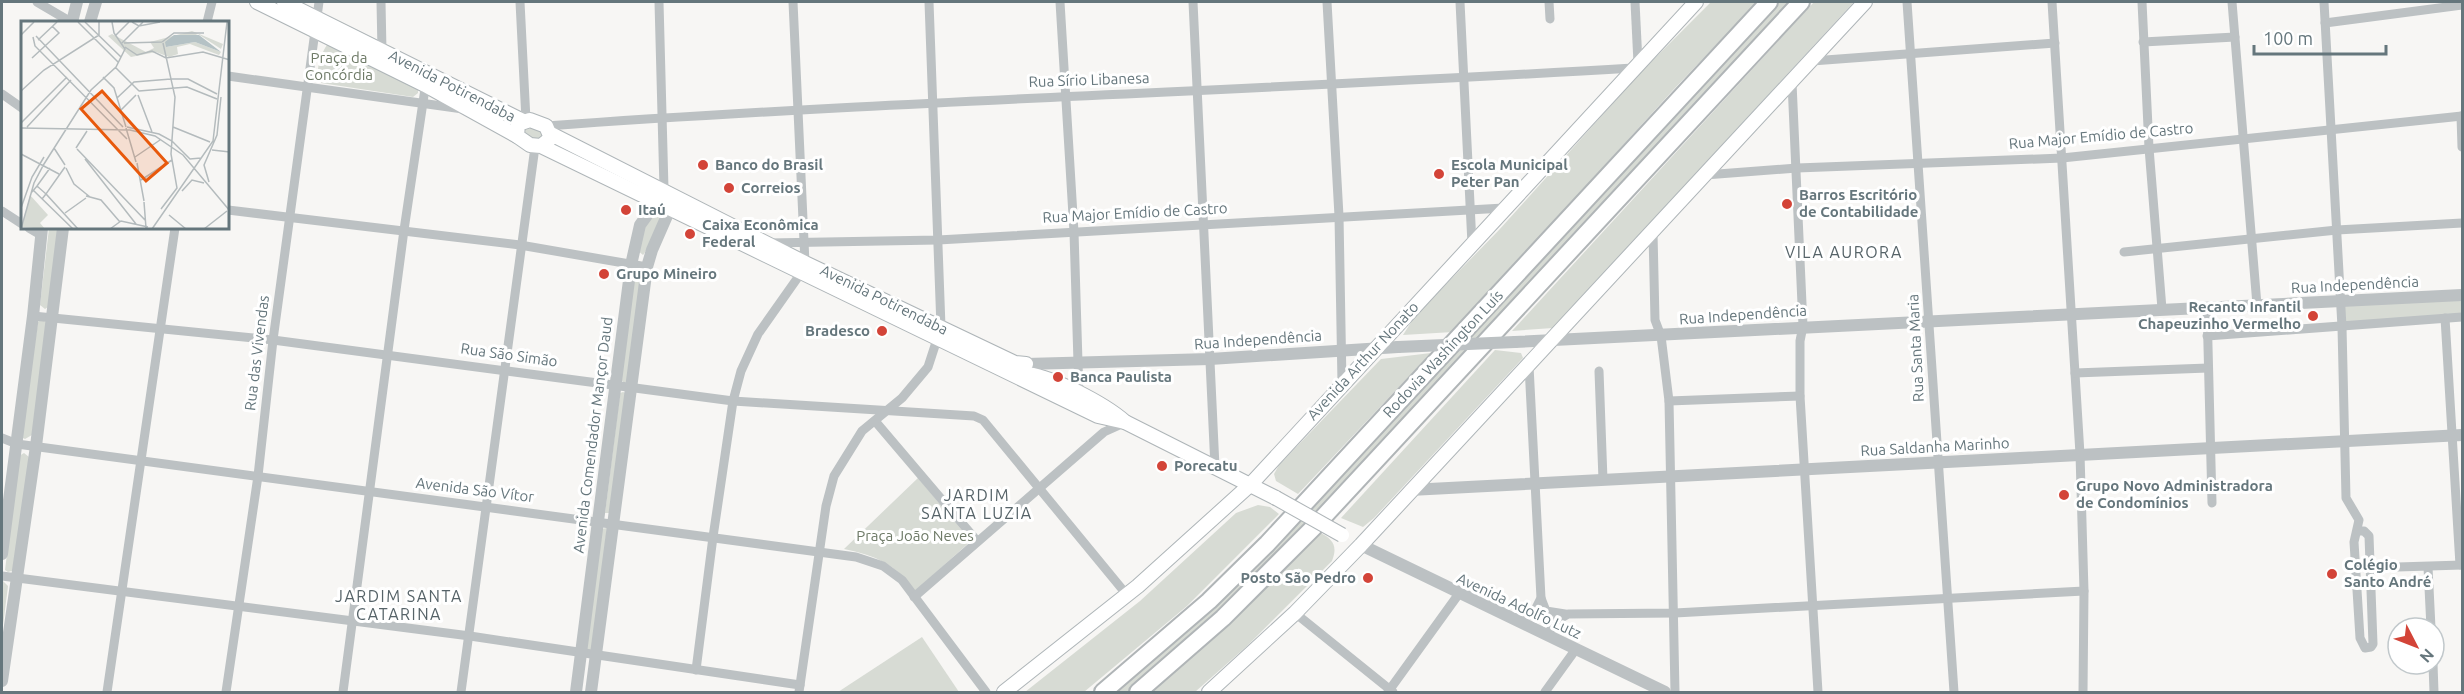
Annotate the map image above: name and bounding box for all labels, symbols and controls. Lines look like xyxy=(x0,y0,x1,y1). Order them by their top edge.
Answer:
scale bar xyxy=(2254,18,2386,56)
inset map xyxy=(21,21,230,230)
text: 100 m xyxy=(2263,28,2313,48)
street label: Avenida Potirendaba xyxy=(386,46,518,125)
park label: Praça da Concórdia xyxy=(305,49,373,83)
street label: Rua Sírio Libanesa xyxy=(1028,69,1150,90)
street label: Rua Major Emídio de Castro xyxy=(2008,119,2194,152)
place label: Banco do Brasil xyxy=(715,156,823,173)
place label: Escola Municipal Peter Pan xyxy=(1451,156,1568,190)
marker: Banco do Brasil xyxy=(696,158,710,172)
marker: Escola Municipal Peter Pan xyxy=(1432,167,1446,181)
place label: Correios xyxy=(741,179,801,196)
marker: Correios xyxy=(722,181,736,195)
place label: Barros Escritório de Contabilidade xyxy=(1799,186,1918,220)
marker: Barros Escritório de Contabilidade xyxy=(1780,197,1794,211)
street label: Rua Major Emídio de Castro xyxy=(1042,199,1228,226)
place label: Itaú xyxy=(638,201,666,218)
marker: Itaú xyxy=(619,203,633,217)
place label: Caixa Econômica Federal xyxy=(702,216,819,250)
marker: Caixa Econômica Federal xyxy=(683,227,697,241)
district label: VILA AURORA xyxy=(1785,243,1903,261)
street label: Avenida Potirendaba xyxy=(818,261,951,338)
place label: Grupo Mineiro xyxy=(616,265,717,282)
marker: Grupo Mineiro xyxy=(597,267,611,281)
street label: Rua Independência xyxy=(2291,273,2419,296)
street label: Rodovia Washington Luís xyxy=(1379,286,1506,421)
street label: Rua das Vivendas xyxy=(241,294,272,412)
street label: Rua Santa Maria xyxy=(1904,294,1927,402)
street label: Avenida Arthur Nonato xyxy=(1303,298,1422,423)
place label: Recanto Infantil Chapeuzinho Vermelho xyxy=(2138,298,2301,332)
street label: Rua Independência xyxy=(1678,302,1807,327)
marker: Recanto Infantil Chapeuzinho Vermelho xyxy=(2306,309,2320,323)
street label: Avenida Comendador Mançor Daud xyxy=(570,316,615,554)
place label: Bradesco xyxy=(805,322,870,339)
marker: Bradesco xyxy=(875,324,889,338)
street label: Rua Independência xyxy=(1193,327,1322,352)
street label: Rua São Simão xyxy=(459,339,559,370)
place label: Banca Paulista xyxy=(1070,368,1172,385)
marker: Banca Paulista xyxy=(1051,370,1065,384)
street label: Rua Saldanha Marinho xyxy=(1860,434,2010,459)
place label: Porecatu xyxy=(1174,457,1237,474)
marker: Porecatu xyxy=(1155,459,1169,473)
street label: Avenida São Vítor xyxy=(415,474,535,505)
place label: Grupo Novo Administradora de Condomínios xyxy=(2076,477,2273,511)
district label: JARDIM SANTA LUZIA xyxy=(921,486,1033,522)
marker: Grupo Novo Administradora de Condomínios xyxy=(2057,488,2071,502)
park label: Praça João Neves xyxy=(856,527,974,544)
place label: Colégio Santo André xyxy=(2344,556,2431,590)
marker: Colégio Santo André xyxy=(2325,567,2339,581)
place label: Posto São Pedro xyxy=(1240,569,1356,586)
street label: Avenida Adolfo Lutz xyxy=(1454,569,1584,642)
marker: Posto São Pedro xyxy=(1361,571,1375,585)
district label: JARDIM SANTA CATARINA xyxy=(335,587,463,623)
north arrow xyxy=(2386,616,2446,676)
text: N xyxy=(2416,646,2438,666)

